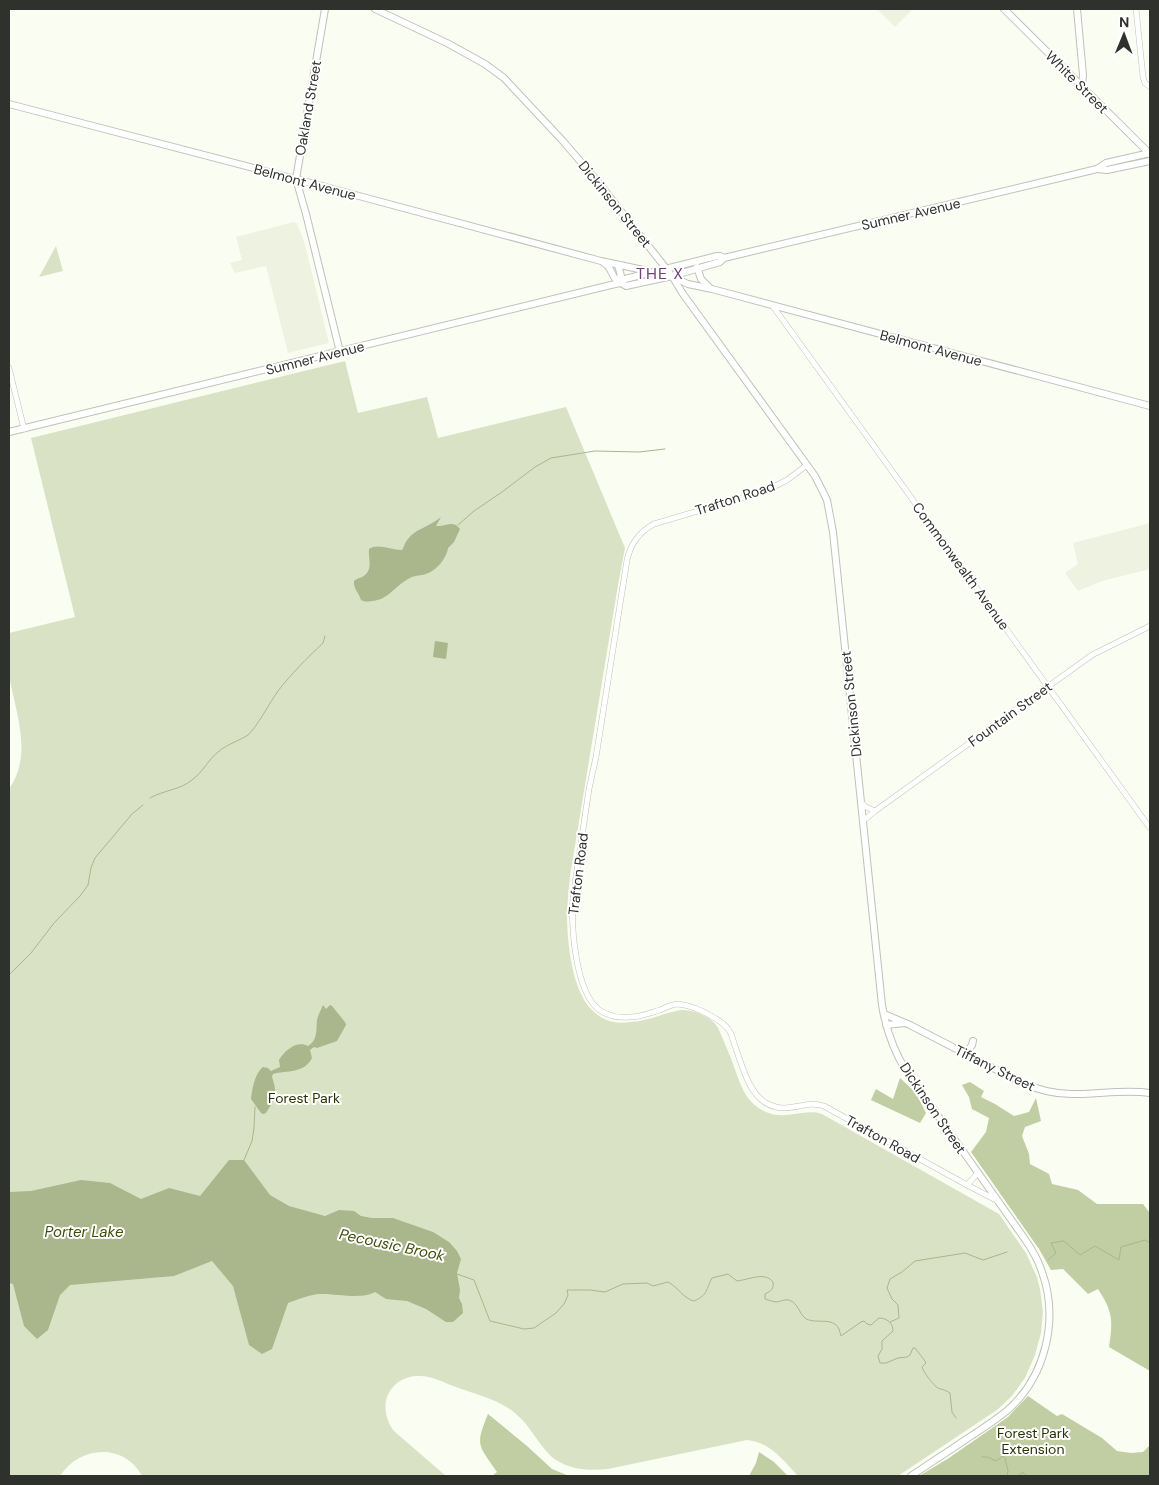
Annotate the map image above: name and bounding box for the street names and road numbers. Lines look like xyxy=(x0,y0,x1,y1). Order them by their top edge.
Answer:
street label: White Street xyxy=(1042,47,1112,117)
street label: Oakland Street xyxy=(291,59,325,157)
street label: Dickinson Street xyxy=(575,157,655,251)
street label: Belmont Avenue xyxy=(252,160,358,204)
street label: Sumner Avenue xyxy=(860,194,962,234)
street label: Belmont Avenue xyxy=(878,326,984,370)
street label: Sumner Avenue xyxy=(264,337,366,379)
street label: Trafton Road xyxy=(693,477,777,519)
street label: Commonwealth Avenue xyxy=(909,499,1013,633)
street label: Dickinson Street xyxy=(836,650,866,758)
street label: Fountain Street xyxy=(964,677,1056,751)
street label: Trafton Road xyxy=(564,832,592,916)
street label: Tiffany Street xyxy=(952,1041,1038,1095)
street label: Dickinson Street xyxy=(896,1059,970,1157)
street label: Trafton Road xyxy=(843,1111,923,1167)

